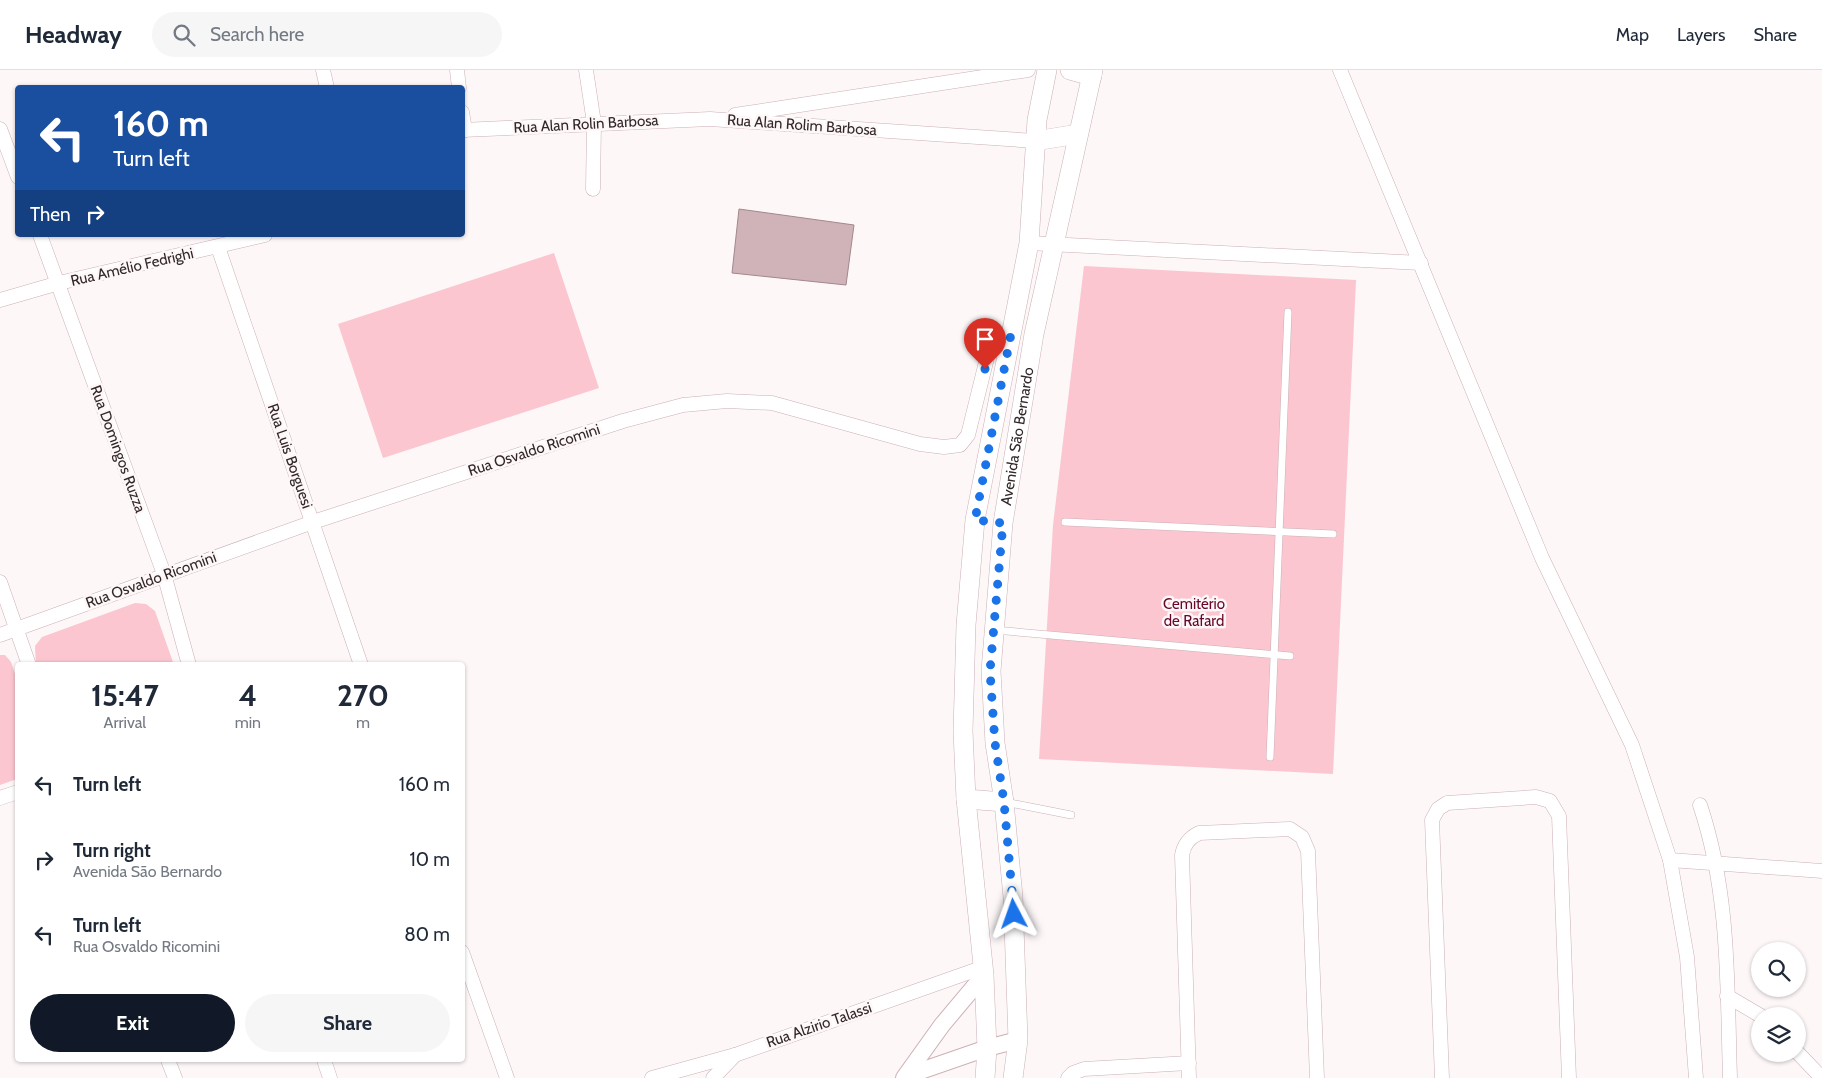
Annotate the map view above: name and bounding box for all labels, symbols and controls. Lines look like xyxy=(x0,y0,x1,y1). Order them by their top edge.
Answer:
search box xyxy=(152,12,502,57)
text: Headway xyxy=(25,20,122,49)
icon: search xyxy=(170,21,198,49)
text: Search here xyxy=(210,23,304,46)
text: Map xyxy=(1616,24,1649,46)
text: Layers xyxy=(1677,24,1726,46)
text: Share xyxy=(1754,24,1797,46)
text: 160 m xyxy=(113,102,209,145)
icon: left xyxy=(30,105,95,170)
street label: Rua Alan Rolin Barbosa xyxy=(513,111,660,137)
street label: Rua Alan Rolim Barbosa xyxy=(727,111,878,139)
text: Turn left xyxy=(113,145,190,172)
icon: right xyxy=(81,200,109,228)
text: Then xyxy=(30,203,71,226)
street label: Rua Amélio Fedrighi xyxy=(69,244,195,290)
pin xyxy=(964,318,1006,369)
icon: arrive xyxy=(971,325,999,353)
street label: Avenida São Bernardo xyxy=(997,366,1037,507)
street label: Rua Domingos Ruzza xyxy=(87,383,150,516)
street label: Rua Luis Borguesi xyxy=(264,401,316,511)
street label: Rua Osvaldo Ricomini xyxy=(466,420,602,480)
street label: Rua Osvaldo Ricomini xyxy=(83,548,219,612)
park label: Cemitério de Rafard xyxy=(1163,595,1225,630)
text: 15:47 xyxy=(91,677,159,714)
text: 4 xyxy=(239,677,257,714)
text: 270 xyxy=(337,677,389,714)
text: Arrival xyxy=(104,713,146,732)
text: min xyxy=(235,713,261,732)
text: m xyxy=(356,713,370,732)
icon: left xyxy=(30,771,58,799)
text: Turn left xyxy=(73,773,141,796)
text: 160 m xyxy=(399,773,450,796)
text: Turn right xyxy=(73,839,151,862)
icon: right xyxy=(30,846,58,874)
text: 10 m xyxy=(410,848,450,871)
text: Avenida São Bernardo xyxy=(73,862,222,881)
position arrow xyxy=(987,887,1039,939)
text: Turn left xyxy=(73,914,141,937)
icon: left xyxy=(30,921,58,949)
text: 80 m xyxy=(404,923,450,946)
text: Rua Osvaldo Ricomini xyxy=(73,937,220,956)
map controls xyxy=(1751,942,1806,1062)
button: search xyxy=(1751,942,1806,997)
button: Exit xyxy=(30,994,235,1052)
button: Share xyxy=(245,994,450,1052)
street label: Rua Alzirio Talassi xyxy=(764,999,874,1051)
button: layers xyxy=(1751,1007,1806,1062)

